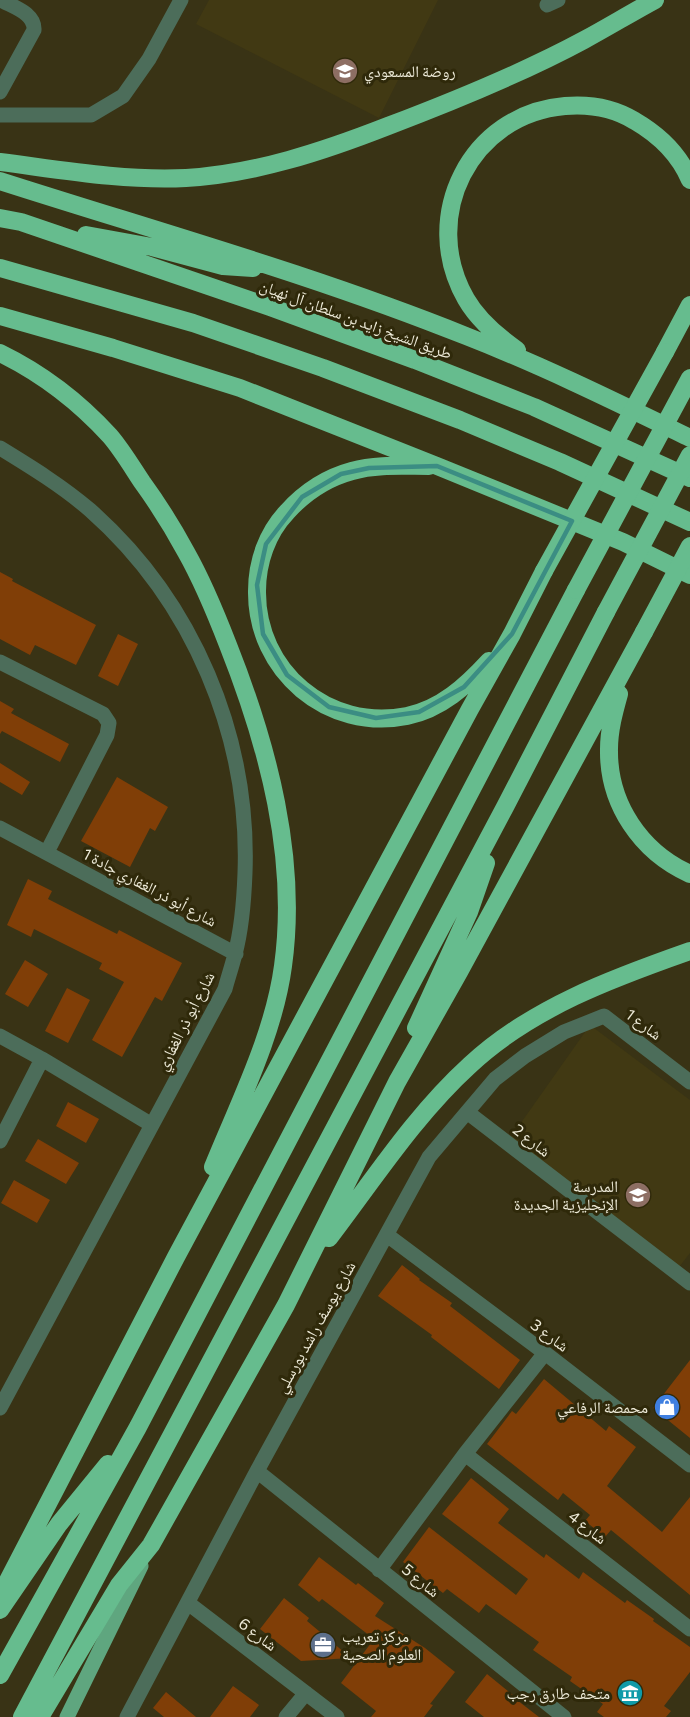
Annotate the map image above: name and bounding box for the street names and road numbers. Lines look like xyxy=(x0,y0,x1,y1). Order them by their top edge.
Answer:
street label: طريق الشيخ زايد بن سلطان آل نهيان xyxy=(257,275,455,364)
street label: شارع أبو ذر الغفاري جادة 1 xyxy=(78,843,220,933)
street label: شارع أبو ذر الغفاري xyxy=(152,968,221,1075)
street label: شارع 1 xyxy=(621,1004,666,1045)
street label: شارع 2 xyxy=(509,1119,555,1162)
street label: شارع يوسف راشد بورسلي xyxy=(270,1258,362,1398)
street label: شارع 3 xyxy=(526,1314,573,1357)
street label: شارع 4 xyxy=(564,1506,611,1549)
street label: شارع 5 xyxy=(397,1559,444,1602)
street label: شارع 6 xyxy=(234,1613,281,1656)

